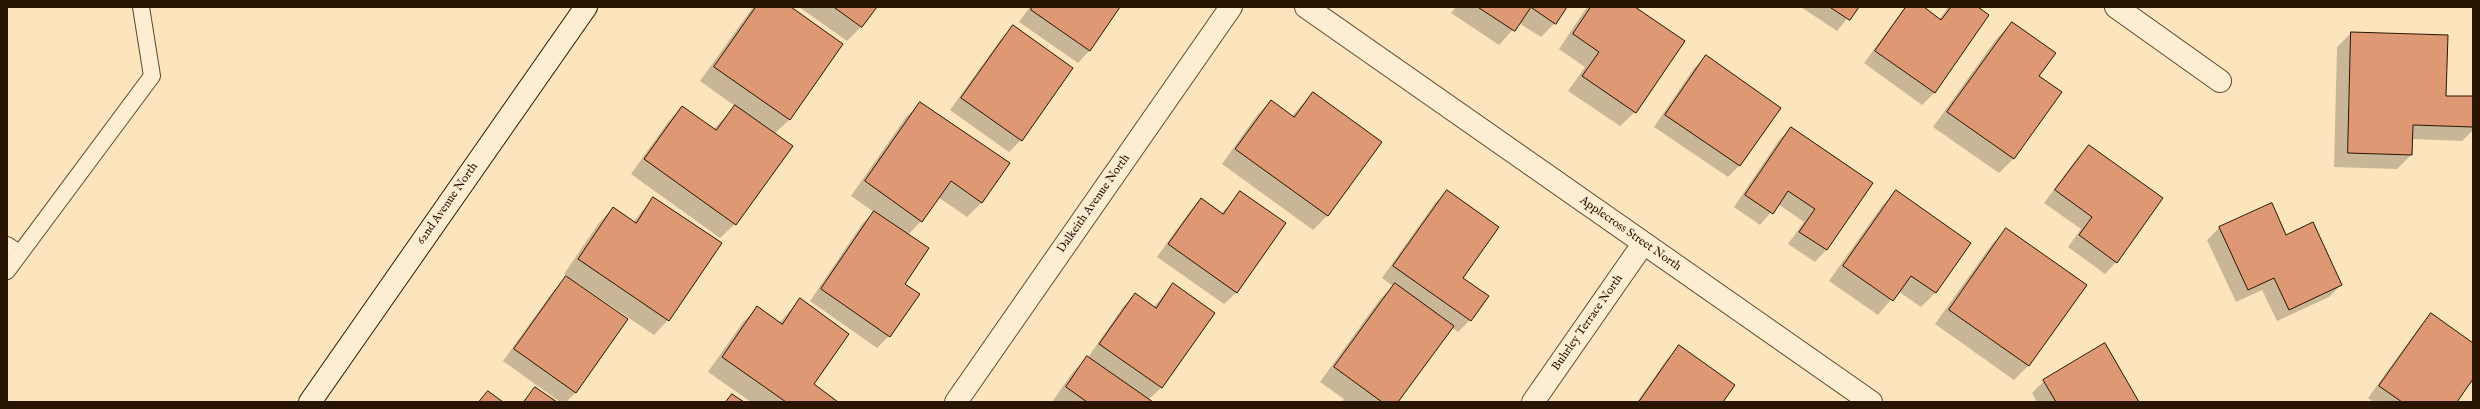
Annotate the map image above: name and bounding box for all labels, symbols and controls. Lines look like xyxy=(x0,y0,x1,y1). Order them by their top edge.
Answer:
street label: Dalkeith Avenue North xyxy=(1055,152,1133,256)
street label: 62nd Avenue North xyxy=(414,160,482,248)
street label: Applecross Street North xyxy=(1576,193,1684,275)
street label: Buhrley Terrace North xyxy=(1549,272,1627,374)

